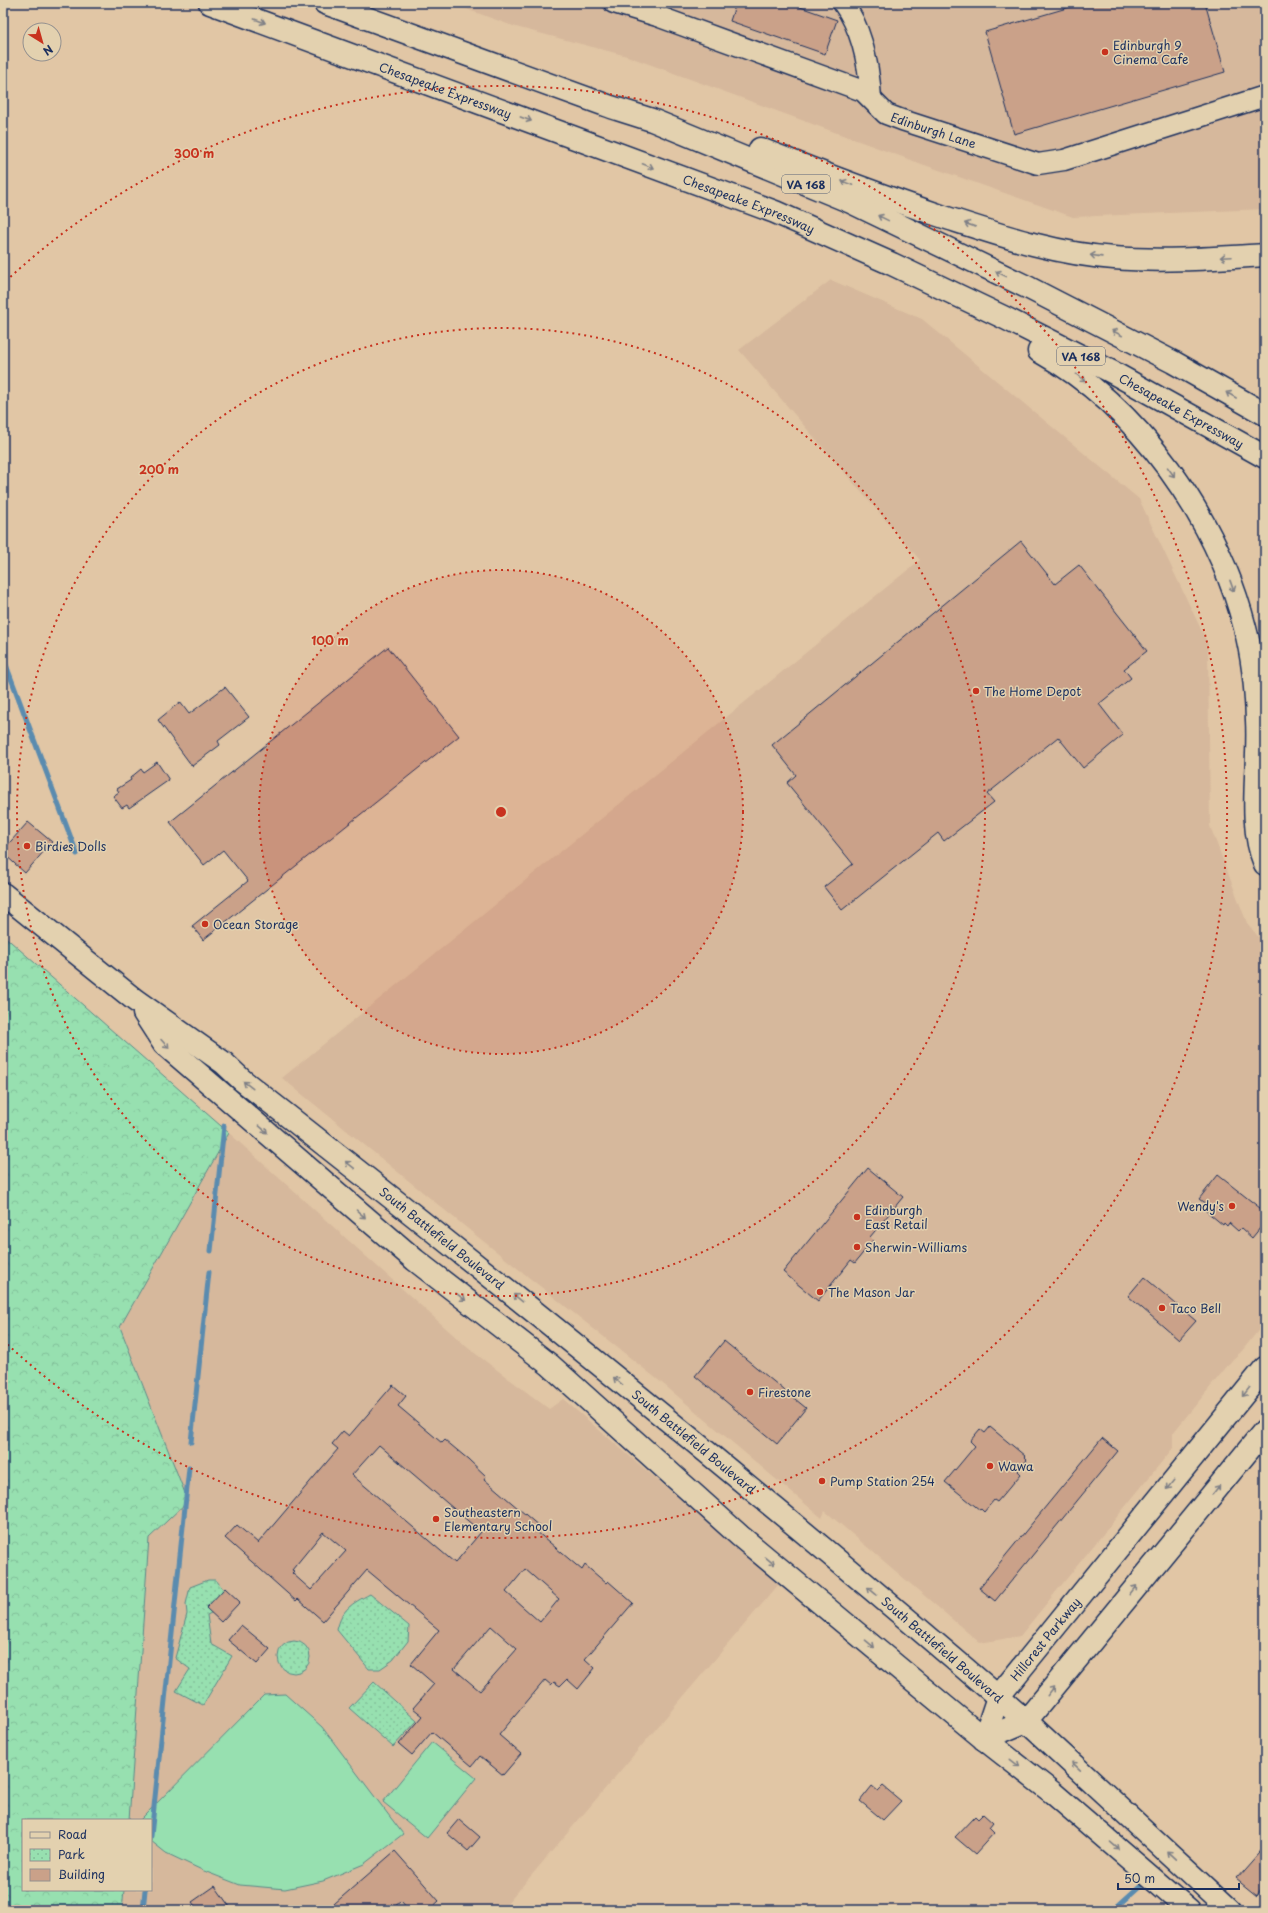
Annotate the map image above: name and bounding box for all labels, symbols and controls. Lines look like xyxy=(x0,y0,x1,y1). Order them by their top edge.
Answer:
one-way arrow xyxy=(253,18,265,26)
north arrow xyxy=(22,22,62,62)
place label: Edinburgh 9 Cinema Cafe xyxy=(1113,36,1188,68)
text: N xyxy=(39,41,57,60)
marker: Edinburgh 9 Cinema Cafe xyxy=(1100,47,1110,57)
street label: Chesapeake Expressway xyxy=(377,57,514,123)
street label: Edinburgh Lane xyxy=(888,108,979,153)
one-way arrow xyxy=(520,116,532,124)
text: 300 m xyxy=(174,144,214,162)
one-way arrow xyxy=(641,162,653,170)
street label: Chesapeake Expressway xyxy=(680,170,818,238)
road number: VA 168 xyxy=(782,175,830,193)
one-way arrow xyxy=(842,179,854,187)
one-way arrow xyxy=(878,214,890,221)
one-way arrow xyxy=(965,221,977,229)
one-way arrow xyxy=(1090,252,1103,260)
one-way arrow xyxy=(1220,254,1233,261)
one-way arrow xyxy=(995,270,1007,277)
one-way arrow xyxy=(1111,329,1123,336)
road number: VA 168 xyxy=(1057,347,1105,365)
street label: Chesapeake Expressway xyxy=(1116,369,1247,453)
one-way arrow xyxy=(1075,374,1086,383)
one-way arrow xyxy=(1225,390,1237,398)
text: 200 m xyxy=(139,460,179,478)
one-way arrow xyxy=(1166,466,1175,477)
one-way arrow xyxy=(1228,579,1236,591)
text: 100 m xyxy=(311,631,349,649)
place label: The Home Depot xyxy=(984,682,1081,700)
marker: The Home Depot xyxy=(971,686,981,696)
centre of rings xyxy=(494,805,508,819)
place label: Birdies Dolls xyxy=(35,837,107,855)
marker: Birdies Dolls xyxy=(22,841,32,851)
place label: Ocean Storage xyxy=(213,915,299,933)
marker: Ocean Storage xyxy=(200,919,210,929)
one-way arrow xyxy=(161,1038,170,1049)
one-way arrow xyxy=(243,1081,254,1089)
one-way arrow xyxy=(258,1125,268,1134)
one-way arrow xyxy=(345,1161,356,1170)
street label: South Battlefield Boulevard xyxy=(376,1182,509,1294)
place label: Wendy's xyxy=(1177,1197,1225,1215)
place label: Edinburgh East Retail xyxy=(865,1201,928,1233)
marker: Wendy's xyxy=(1227,1201,1237,1211)
one-way arrow xyxy=(356,1210,367,1219)
marker: Edinburgh East Retail xyxy=(852,1212,862,1222)
place label: Sherwin-Williams xyxy=(865,1238,968,1256)
marker: Sherwin-Williams xyxy=(852,1242,862,1252)
place label: The Mason Jar xyxy=(828,1283,915,1301)
marker: The Mason Jar xyxy=(815,1287,825,1297)
one-way arrow xyxy=(456,1293,467,1302)
one-way arrow xyxy=(513,1293,524,1302)
place label: Taco Bell xyxy=(1170,1299,1221,1317)
marker: Taco Bell xyxy=(1157,1303,1167,1313)
one-way arrow xyxy=(613,1376,624,1385)
place label: Firestone xyxy=(758,1383,811,1401)
street label: South Battlefield Boulevard xyxy=(628,1385,760,1498)
one-way arrow xyxy=(1242,1386,1251,1397)
marker: Firestone xyxy=(745,1387,755,1397)
place label: Wawa xyxy=(998,1457,1034,1475)
marker: Wawa xyxy=(985,1461,995,1471)
place label: Pump Station 254 xyxy=(830,1472,935,1490)
marker: Pump Station 254 xyxy=(817,1476,827,1486)
one-way arrow xyxy=(1166,1480,1175,1491)
one-way arrow xyxy=(1211,1485,1220,1495)
place label: Southeastern Elementary School xyxy=(444,1503,552,1535)
marker: Southeastern Elementary School xyxy=(431,1514,441,1524)
one-way arrow xyxy=(764,1556,775,1565)
one-way arrow xyxy=(1129,1585,1138,1596)
one-way arrow xyxy=(867,1586,877,1595)
street label: South Battlefield Boulevard xyxy=(878,1592,1008,1707)
street label: Hillcrest Parkway xyxy=(1006,1593,1085,1685)
one-way arrow xyxy=(864,1639,875,1648)
one-way arrow xyxy=(1046,1686,1055,1696)
one-way arrow xyxy=(1009,1759,1020,1767)
one-way arrow xyxy=(1071,1762,1081,1771)
legend xyxy=(22,1819,152,1891)
text: Road xyxy=(58,1825,87,1843)
one-way arrow xyxy=(1110,1841,1120,1850)
text: Park xyxy=(58,1845,85,1863)
one-way arrow xyxy=(1166,1850,1176,1860)
text: Building xyxy=(58,1865,105,1883)
scale bar xyxy=(1118,1865,1239,1891)
text: 50 m xyxy=(1124,1869,1155,1887)

